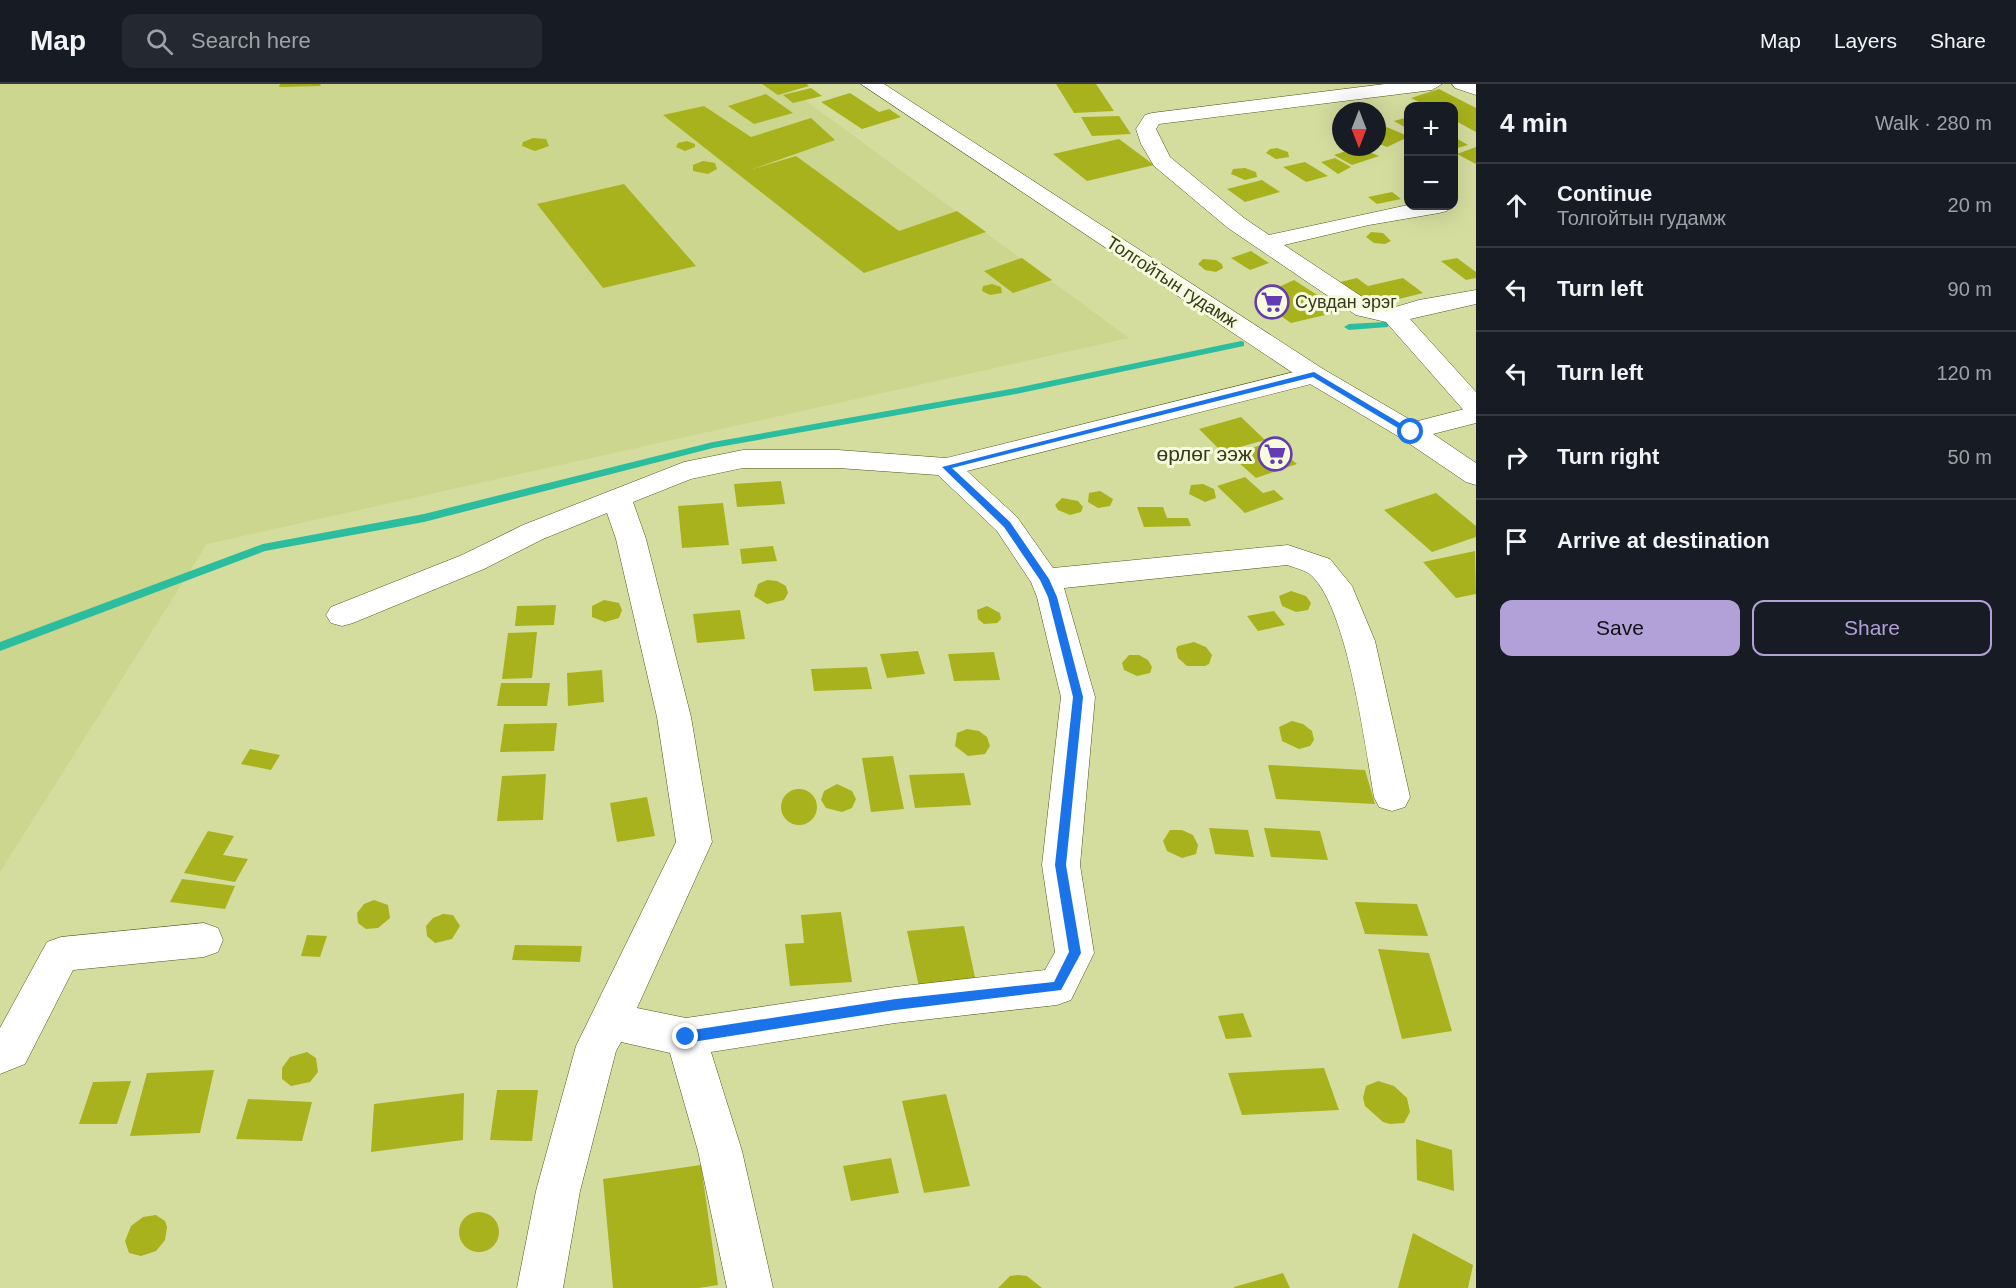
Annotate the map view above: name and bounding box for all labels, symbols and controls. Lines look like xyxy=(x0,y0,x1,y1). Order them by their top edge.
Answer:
search box xyxy=(122,14,542,68)
text: Map xyxy=(30,25,86,56)
icon: search xyxy=(143,25,176,58)
text: Search here xyxy=(191,28,311,53)
text: Map xyxy=(1760,29,1801,52)
text: Layers xyxy=(1834,29,1897,52)
text: Share xyxy=(1930,29,1986,52)
north arrow xyxy=(1332,102,1386,156)
map controls xyxy=(1404,102,1458,210)
button: + xyxy=(1404,102,1458,156)
text: 4 min xyxy=(1500,108,1568,138)
text: Walk · 280 m xyxy=(1875,112,1992,134)
button: − xyxy=(1404,156,1458,210)
text: Continue xyxy=(1557,181,1652,206)
icon: ahead xyxy=(1500,189,1533,222)
text: 20 m xyxy=(1948,194,1992,216)
text: Толгойтын гудамж xyxy=(1557,207,1726,229)
street label: Толгойтын гудамж xyxy=(1103,232,1241,332)
icon: left xyxy=(1500,273,1533,306)
text: Turn left xyxy=(1557,276,1643,301)
text: 90 m xyxy=(1948,278,1992,300)
supermarket icon: Сувдан эрэг xyxy=(1254,284,1290,320)
place label: Сувдан эрэг xyxy=(1295,292,1397,312)
icon: left xyxy=(1500,357,1533,390)
text: Turn left xyxy=(1557,360,1643,385)
text: 120 m xyxy=(1936,362,1992,384)
route start xyxy=(1397,418,1423,444)
supermarket icon: өрлөг ээж xyxy=(1257,436,1293,472)
icon: right xyxy=(1500,441,1533,474)
place label: өрлөг ээж xyxy=(1156,442,1252,465)
text: Turn right xyxy=(1557,444,1659,469)
text: 50 m xyxy=(1948,446,1992,468)
icon: arrive xyxy=(1500,525,1533,558)
text: Arrive at destination xyxy=(1557,528,1770,553)
button: Save xyxy=(1500,600,1740,656)
button: Share xyxy=(1752,600,1992,656)
route end xyxy=(672,1023,698,1049)

